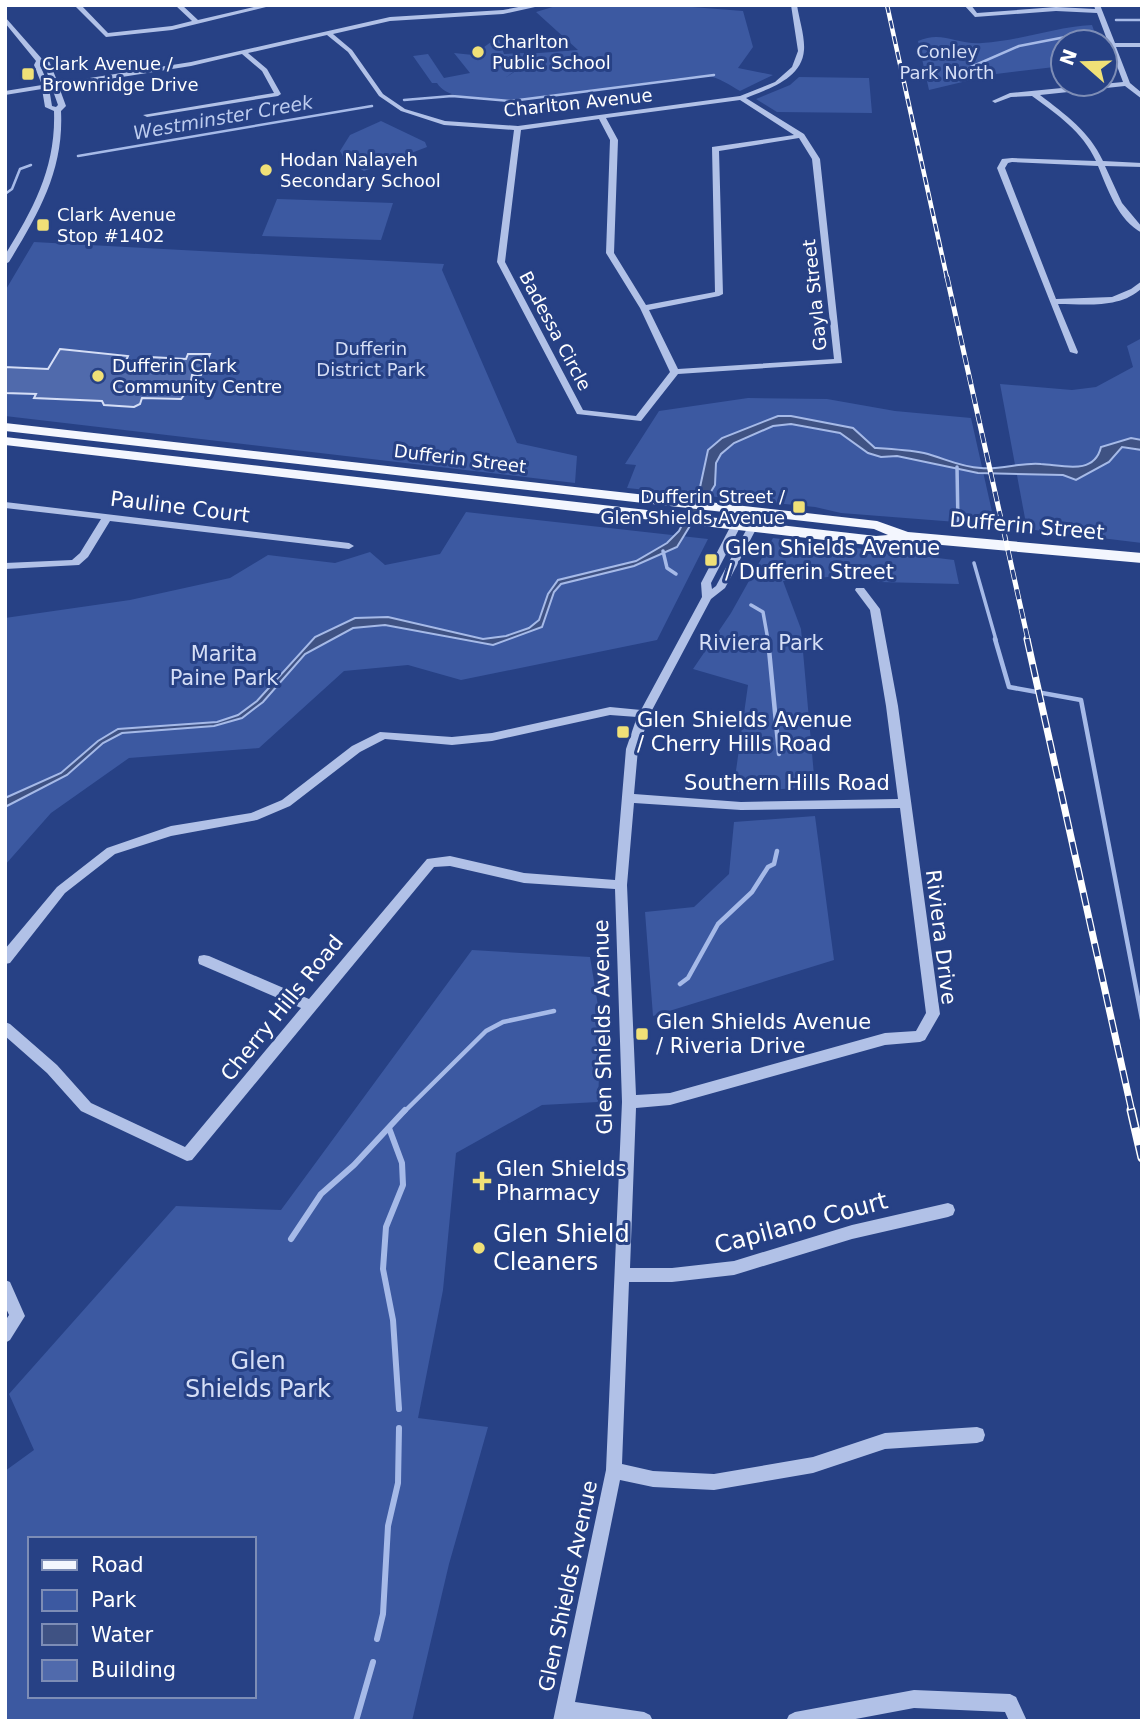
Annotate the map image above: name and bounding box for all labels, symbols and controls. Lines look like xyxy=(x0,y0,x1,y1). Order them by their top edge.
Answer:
north arrow xyxy=(1049,28,1119,98)
place label: Charlton Public School xyxy=(492,31,611,73)
park label: Conley Park North xyxy=(900,41,994,83)
marker: Charlton Public School xyxy=(470,44,486,60)
text: N xyxy=(1055,46,1081,68)
place label: Clark Avenue / Brownridge Drive xyxy=(42,53,199,95)
marker: Clark Avenue / Brownridge Drive xyxy=(20,66,36,82)
street label: Charlton Avenue xyxy=(503,84,653,121)
water label: Westminster Creek xyxy=(131,90,316,144)
place label: Hodan Nalayeh Secondary School xyxy=(280,149,441,191)
marker: Hodan Nalayeh Secondary School xyxy=(258,162,274,178)
place label: Clark Avenue Stop #1402 xyxy=(57,204,176,246)
marker: Clark Avenue Stop #1402 xyxy=(35,217,51,233)
street label: Gayla Street xyxy=(798,238,831,352)
street label: Badessa Circle xyxy=(515,268,596,394)
park label: Dufferin District Park xyxy=(316,338,426,380)
place label: Dufferin Clark Community Centre xyxy=(112,355,282,397)
marker: Dufferin Clark Community Centre xyxy=(90,368,106,384)
street label: Dufferin Street xyxy=(393,440,527,477)
place label: Dufferin Street / Glen Shields Avenue xyxy=(601,486,786,528)
street label: Pauline Court xyxy=(109,487,251,527)
marker: Dufferin Street / Glen Shields Avenue xyxy=(791,499,807,515)
street label: Dufferin Street xyxy=(949,507,1105,545)
place label: Glen Shields Avenue / Dufferin Street xyxy=(725,536,940,584)
marker: Glen Shields Avenue / Dufferin Street xyxy=(703,552,719,568)
park label: Riviera Park xyxy=(698,631,824,655)
park label: Marita Paine Park xyxy=(170,642,279,690)
place label: Glen Shields Avenue / Cherry Hills Road xyxy=(637,708,852,756)
marker: Glen Shields Avenue / Cherry Hills Road xyxy=(615,724,631,740)
street label: Southern Hills Road xyxy=(684,771,890,795)
street label: Riviera Drive xyxy=(921,868,961,1006)
street label: Glen Shields Avenue xyxy=(589,919,617,1135)
street label: Cherry Hills Road xyxy=(216,930,348,1086)
place label: Glen Shields Avenue / Riveria Drive xyxy=(656,1010,871,1058)
marker: Glen Shields Avenue / Riveria Drive xyxy=(634,1026,650,1042)
place label: Glen Shields Pharmacy xyxy=(496,1157,627,1205)
marker: Glen Shields Pharmacy xyxy=(474,1173,490,1189)
street label: Capilano Court xyxy=(711,1186,891,1260)
place label: Glen Shield Cleaners xyxy=(493,1220,630,1276)
marker: Glen Shield Cleaners xyxy=(471,1240,487,1256)
park label: Glen Shields Park xyxy=(185,1347,331,1403)
street label: Glen Shields Avenue xyxy=(534,1478,602,1694)
legend xyxy=(28,1537,256,1698)
text: Road xyxy=(91,1553,144,1577)
text: Park xyxy=(91,1588,137,1612)
text: Water xyxy=(91,1623,153,1647)
text: Building xyxy=(91,1658,176,1682)

